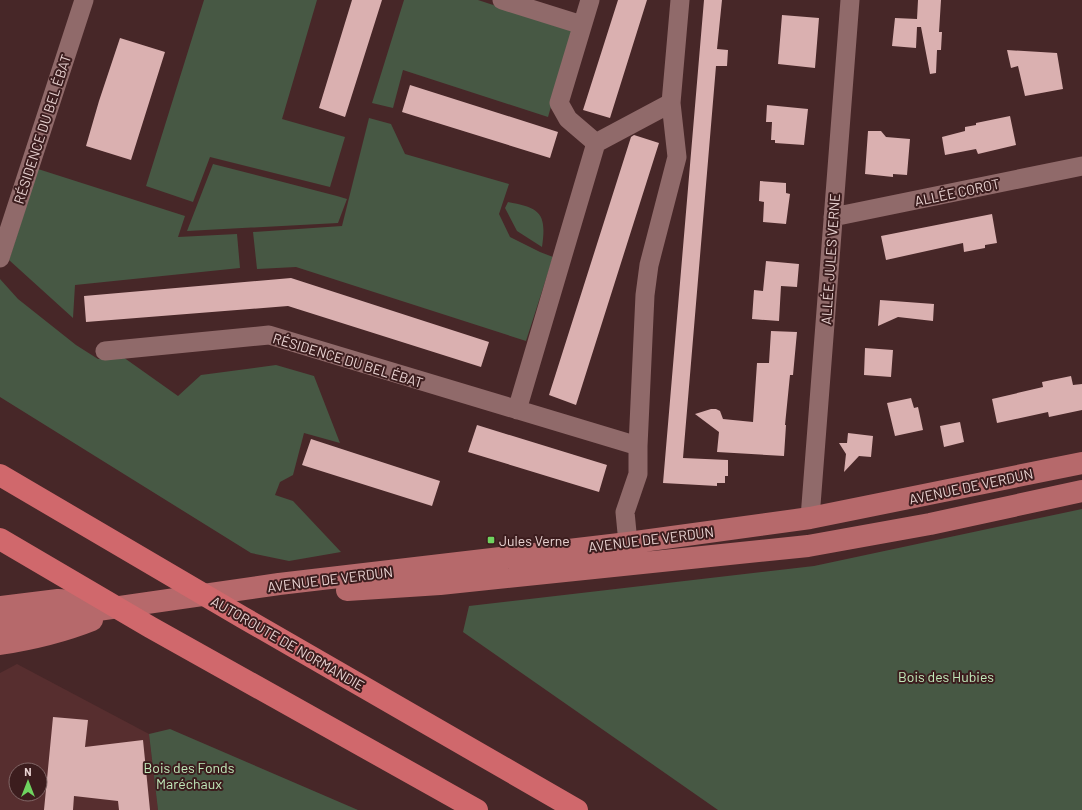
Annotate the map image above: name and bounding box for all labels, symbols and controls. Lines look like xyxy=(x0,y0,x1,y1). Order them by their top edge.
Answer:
street label: RÉSIDENCE DU BEL ÉBAT xyxy=(10,52,74,206)
street label: ALLÉE COROT xyxy=(913,175,1001,209)
street label: ALLÉE JULES VERNE xyxy=(817,193,843,325)
street label: RÉSIDENCE DU BEL ÉBAT xyxy=(271,329,425,391)
street label: AVENUE DE VERDUN xyxy=(907,465,1035,507)
street label: AVENUE DE VERDUN xyxy=(587,523,715,555)
place label: Jules Verne xyxy=(499,532,570,549)
marker: Jules Verne xyxy=(486,535,496,545)
street label: AVENUE DE VERDUN xyxy=(266,563,394,595)
street label: AUTOROUTE DE NORMANDIE xyxy=(208,592,368,694)
park label: Bois des Hubies xyxy=(898,668,994,685)
park label: Bois des Fonds Maréchaux xyxy=(144,759,235,792)
north arrow xyxy=(8,762,48,802)
text: N xyxy=(24,765,32,778)

